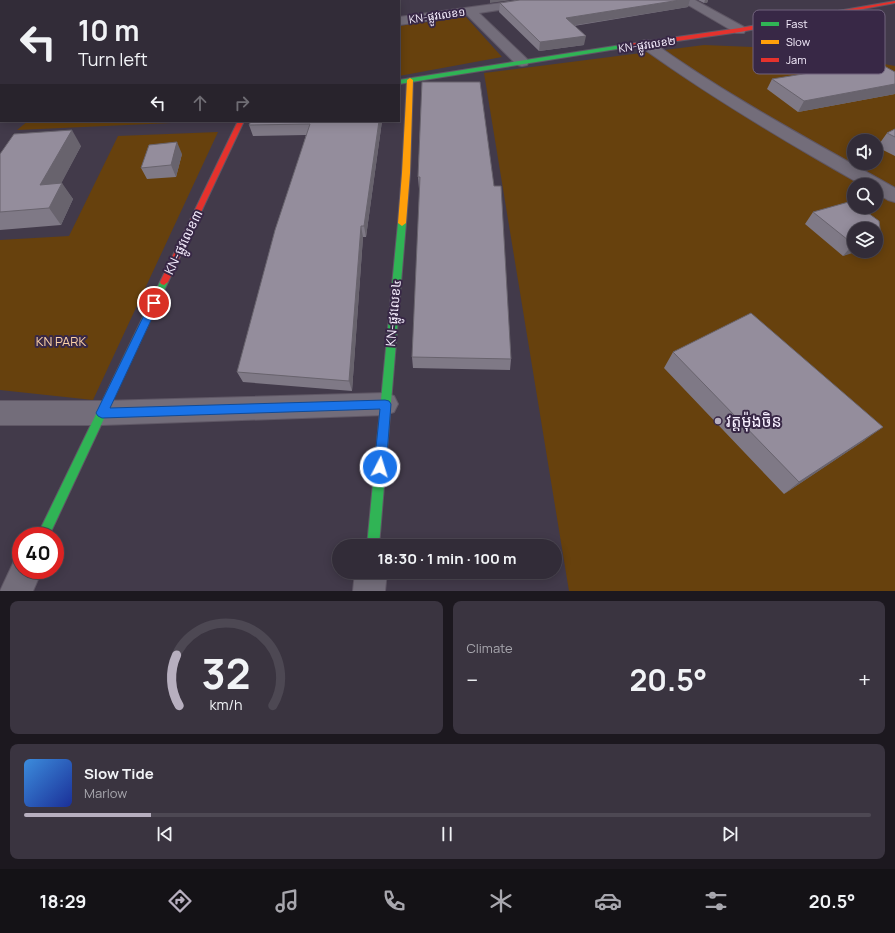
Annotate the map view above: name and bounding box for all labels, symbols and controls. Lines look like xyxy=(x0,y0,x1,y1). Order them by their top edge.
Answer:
street label: KN-ផ្លូវលេខ១ xyxy=(408,4,467,30)
legend xyxy=(753,10,885,74)
text: 10 m xyxy=(78,11,139,49)
icon: left xyxy=(12,16,64,68)
text: Fast xyxy=(786,16,808,31)
street label: KN-ផ្លូវលេខ២ xyxy=(617,33,677,59)
text: Slow xyxy=(786,34,811,49)
text: Turn left xyxy=(78,47,148,71)
text: Jam xyxy=(786,52,807,67)
icon: left xyxy=(147,92,169,114)
icon: ahead xyxy=(189,92,211,114)
icon: right xyxy=(231,92,253,114)
map controls xyxy=(847,134,883,258)
button: sound xyxy=(847,134,883,170)
button: search xyxy=(847,178,883,214)
street label: KN-ផ្លូវលេខ៣ xyxy=(160,207,209,279)
button: layers xyxy=(847,222,883,258)
street label: KN-ផ្លូវលេខ៤ xyxy=(381,279,408,347)
pin xyxy=(137,286,171,320)
icon: arrive xyxy=(143,292,165,314)
park label: KN PARK xyxy=(36,332,87,350)
place label: វត្តម៉ុងចិន xyxy=(726,410,782,432)
marker: វត្តម៉ុងចិន xyxy=(713,416,723,426)
position arrow xyxy=(359,446,401,488)
speed limit sign: 40 xyxy=(12,527,64,579)
text: 18:30 · 1 min · 100 m xyxy=(378,548,516,569)
text: Climate xyxy=(467,639,513,657)
text: 32 xyxy=(202,644,251,700)
text: 20.5° xyxy=(629,659,707,700)
text: − xyxy=(467,665,478,695)
text: + xyxy=(858,665,871,695)
text: km/h xyxy=(210,694,243,713)
text: Slow Tide xyxy=(84,763,154,784)
text: Marlow xyxy=(84,784,127,802)
icon: previous xyxy=(154,823,176,845)
icon: pause xyxy=(436,823,458,845)
icon: next xyxy=(719,823,741,845)
icon: directions xyxy=(166,887,194,915)
icon: music xyxy=(273,887,301,915)
icon: phone xyxy=(380,887,408,915)
icon: climate xyxy=(487,887,515,915)
icon: car xyxy=(594,887,622,915)
icon: filters xyxy=(702,887,730,915)
text: 18:29 xyxy=(40,889,87,913)
text: 20.5° xyxy=(809,889,855,913)

